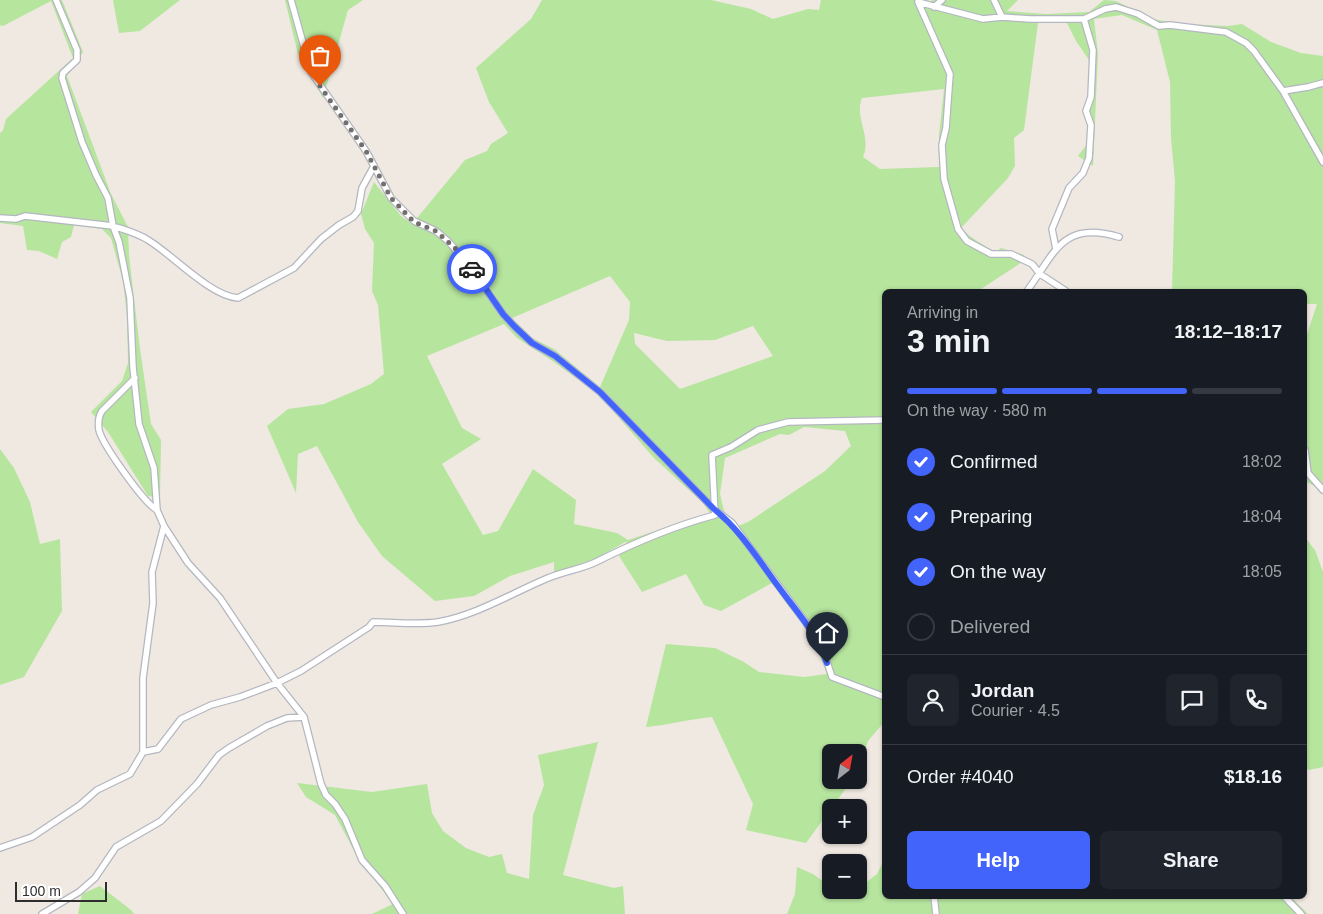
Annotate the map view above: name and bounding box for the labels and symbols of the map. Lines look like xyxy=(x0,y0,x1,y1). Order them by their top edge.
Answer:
pin xyxy=(299,35,341,86)
courier xyxy=(447,244,497,294)
pin xyxy=(806,612,848,663)
north arrow xyxy=(822,744,868,789)
scale bar xyxy=(15,879,108,902)

